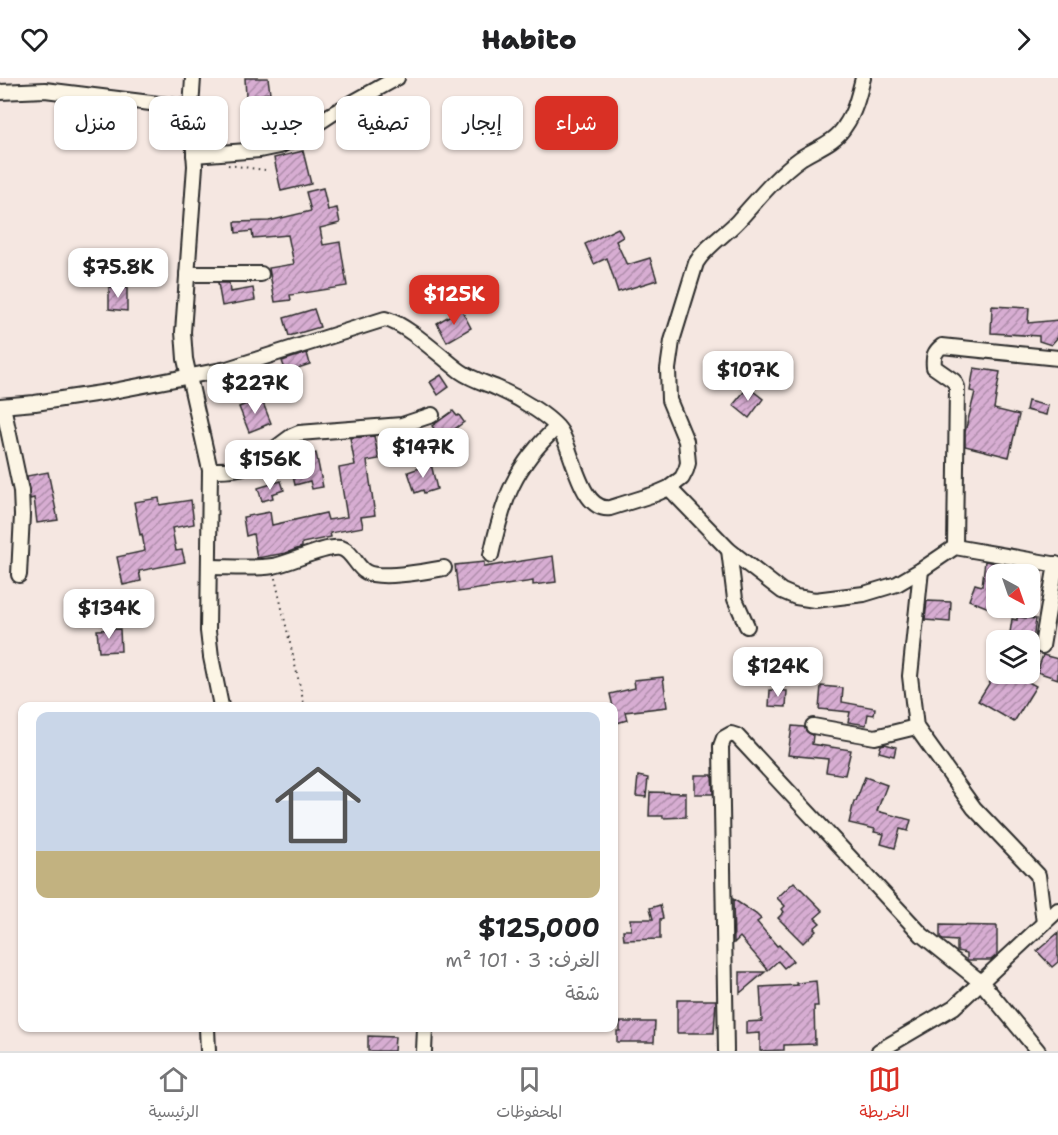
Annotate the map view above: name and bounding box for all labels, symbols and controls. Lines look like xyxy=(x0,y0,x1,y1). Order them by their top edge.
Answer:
text: Habito xyxy=(481,21,577,58)
icon: heart xyxy=(18,23,51,56)
icon: forward xyxy=(1007,23,1040,56)
chip: منزل xyxy=(54,96,137,150)
chip: شقة xyxy=(149,96,228,150)
chip: جديد xyxy=(240,96,324,150)
chip: تصفية xyxy=(336,96,430,150)
chip: إيجار xyxy=(442,96,523,150)
chip: شراء xyxy=(535,96,618,150)
pin: $75.8K xyxy=(69,248,167,299)
text: $75.8K xyxy=(82,254,154,280)
pin: $125K xyxy=(412,275,496,326)
text: $125K xyxy=(423,281,485,307)
pin: $107K xyxy=(706,351,790,402)
text: $107K xyxy=(717,357,779,383)
pin: $227K xyxy=(213,364,297,415)
text: $227K xyxy=(221,370,289,396)
pin: $147K xyxy=(381,428,465,479)
text: $147K xyxy=(392,434,454,460)
pin: $156K xyxy=(228,440,312,491)
text: $156K xyxy=(239,446,301,472)
north arrow xyxy=(986,564,1040,618)
map controls xyxy=(986,564,1040,684)
pin: $134K xyxy=(67,589,151,640)
text: $134K xyxy=(77,595,141,621)
button: layers xyxy=(986,630,1040,684)
pin: $124K xyxy=(736,647,820,698)
text: $124K xyxy=(747,653,809,679)
icon: home xyxy=(264,751,372,859)
text: $125,000 xyxy=(478,910,600,945)
text: الغرف: 3 · 101 m² xyxy=(445,947,600,973)
text: شقة xyxy=(565,980,600,1006)
tab: الرئيسية xyxy=(149,1063,199,1126)
tab: المحفوظات xyxy=(496,1063,562,1126)
tab: الخريطة xyxy=(859,1063,909,1126)

